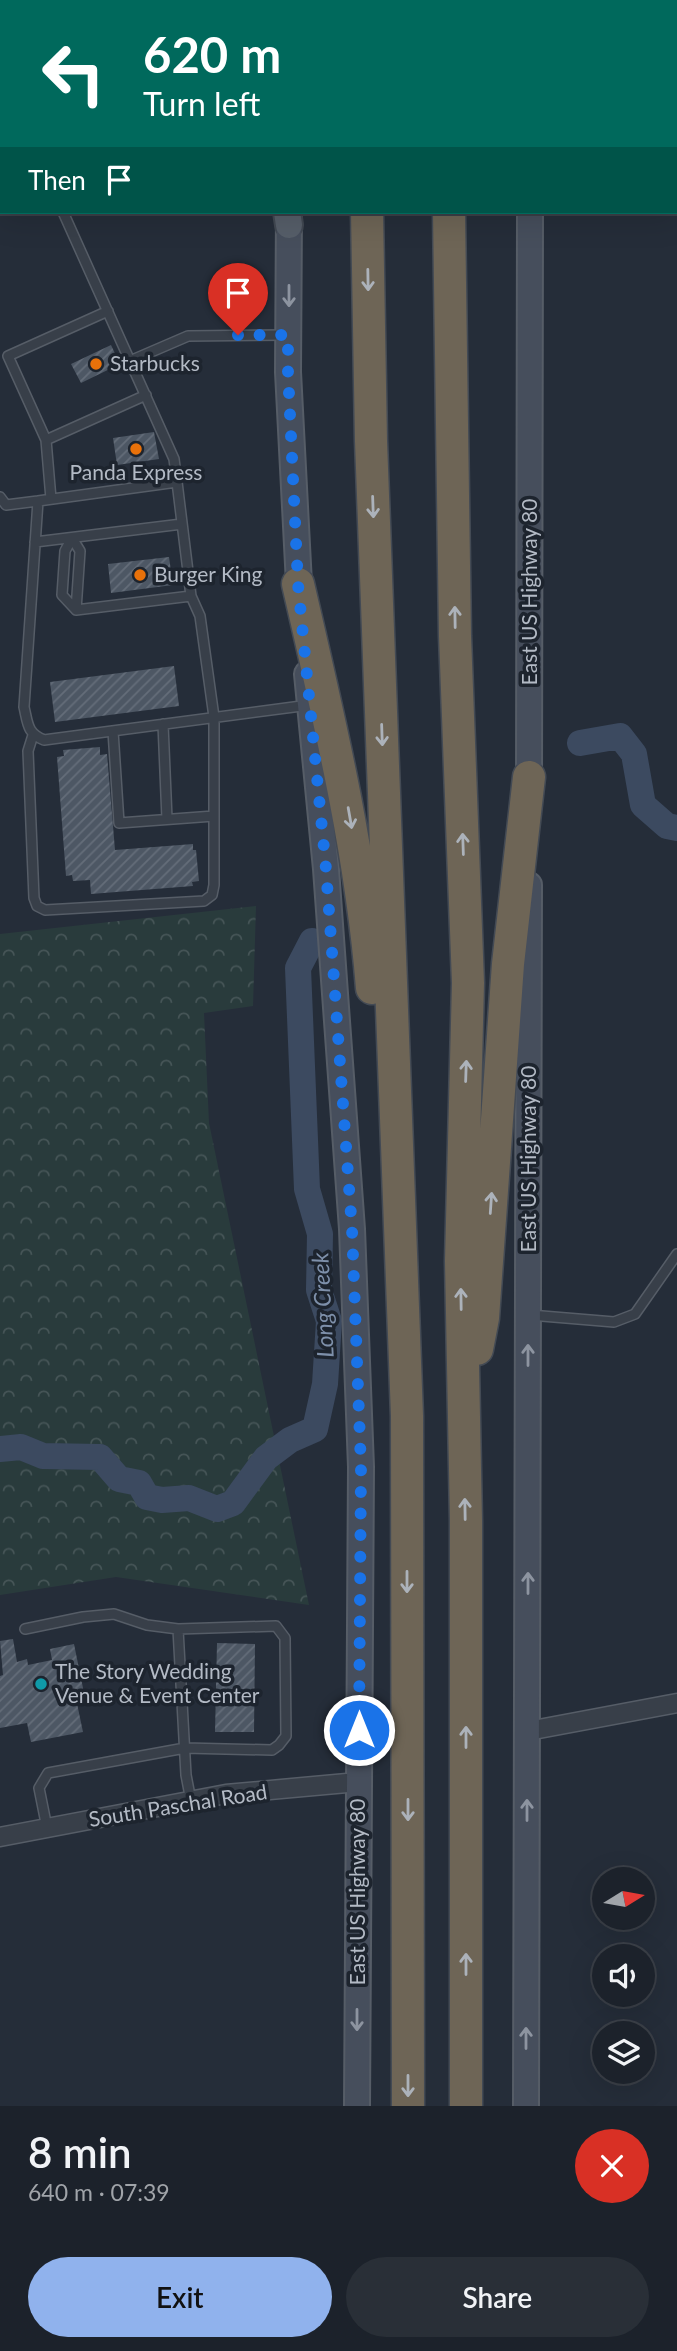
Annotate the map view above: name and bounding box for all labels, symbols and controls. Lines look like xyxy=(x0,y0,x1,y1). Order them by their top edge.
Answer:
text: 620 m xyxy=(143,25,281,83)
icon: left xyxy=(28,28,119,119)
text: Turn left xyxy=(143,84,260,123)
icon: arrive xyxy=(100,161,138,199)
text: Then xyxy=(28,164,86,196)
pin xyxy=(208,263,268,335)
one-way arrow xyxy=(361,268,375,291)
icon: arrive xyxy=(219,274,257,312)
one-way arrow xyxy=(282,284,295,307)
place label: Starbucks xyxy=(110,350,200,375)
marker: Starbucks xyxy=(88,356,104,372)
marker: Panda Express xyxy=(128,441,144,457)
place label: Panda Express xyxy=(70,459,202,484)
one-way arrow xyxy=(367,496,380,519)
street label: East US Highway 80 xyxy=(516,499,541,685)
place label: Burger King xyxy=(154,561,263,586)
marker: Burger King xyxy=(132,567,148,583)
one-way arrow xyxy=(448,605,462,628)
one-way arrow xyxy=(375,723,388,746)
one-way arrow xyxy=(343,806,357,829)
one-way arrow xyxy=(457,833,470,856)
one-way arrow xyxy=(459,1060,473,1083)
street label: East US Highway 80 xyxy=(515,1066,540,1252)
one-way arrow xyxy=(485,1192,498,1215)
water label: Long Creek xyxy=(305,1251,339,1358)
one-way arrow xyxy=(454,1287,468,1310)
one-way arrow xyxy=(521,1344,535,1367)
one-way arrow xyxy=(459,1498,472,1521)
one-way arrow xyxy=(400,1571,414,1594)
one-way arrow xyxy=(521,1572,535,1595)
place label: The Story Wedding Venue & Event Center xyxy=(55,1658,260,1707)
marker: The Story Wedding Venue & Event Center xyxy=(33,1676,49,1692)
position arrow xyxy=(322,1693,396,1767)
one-way arrow xyxy=(460,1726,473,1749)
street label: South Paschal Road xyxy=(87,1778,269,1831)
one-way arrow xyxy=(401,1798,415,1821)
street label: East US Highway 80 xyxy=(344,1799,369,1985)
one-way arrow xyxy=(520,1799,534,1822)
north arrow xyxy=(592,1867,654,1930)
map controls xyxy=(592,1867,655,2084)
button: sound xyxy=(592,1944,655,2007)
one-way arrow xyxy=(459,1953,473,1976)
one-way arrow xyxy=(350,2009,364,2032)
button: layers xyxy=(592,2021,655,2084)
one-way arrow xyxy=(519,2027,533,2050)
one-way arrow xyxy=(401,2075,415,2098)
text: 8 min xyxy=(28,2127,132,2177)
button: close xyxy=(575,2129,649,2203)
text: 640 m · 07:39 xyxy=(28,2178,170,2206)
button: Exit xyxy=(28,2257,332,2337)
button: Share xyxy=(346,2257,649,2337)

